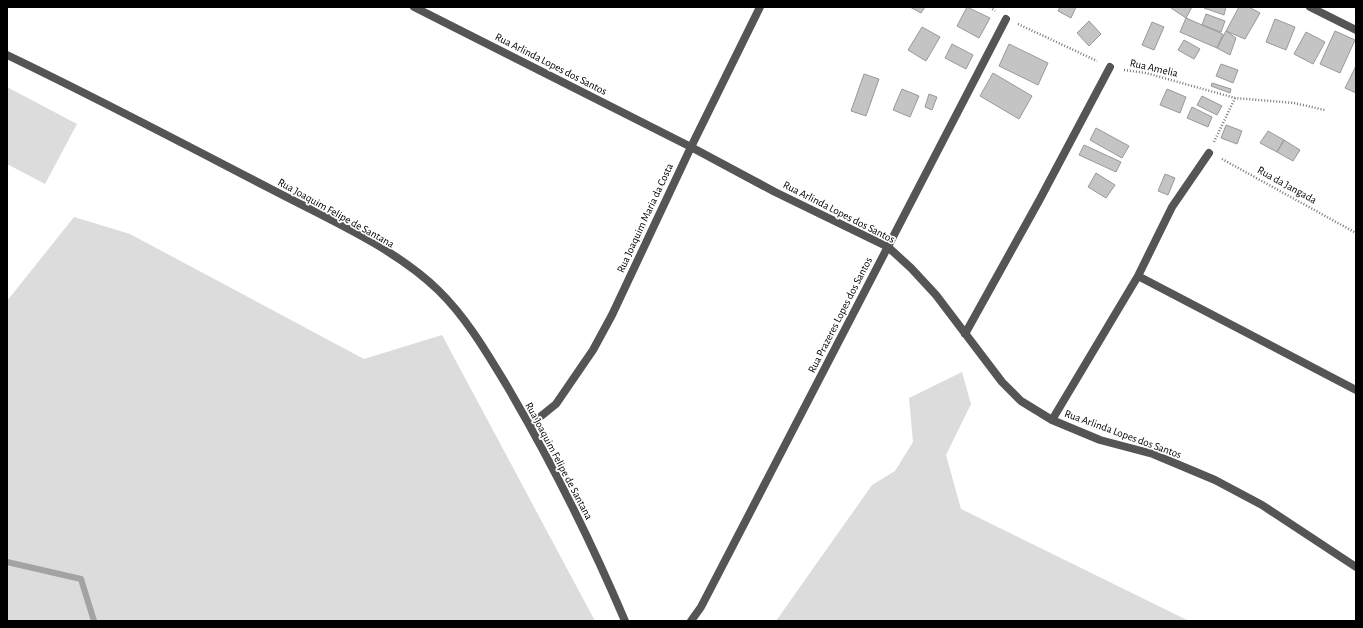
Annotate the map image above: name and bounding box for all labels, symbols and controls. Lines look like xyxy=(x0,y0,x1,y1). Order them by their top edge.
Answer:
street label: Rua Arlinda Lopes dos Santos xyxy=(493,31,609,97)
street label: Rua Amelia xyxy=(1129,57,1179,79)
street label: Rua Joaquim Maria da Costa xyxy=(615,162,675,274)
street label: Rua da Jangada xyxy=(1256,164,1318,206)
street label: Rua Joaquim Felipe de Santana xyxy=(276,176,396,250)
street label: Rua Arlinda Lopes dos Santos xyxy=(781,179,897,245)
street label: Rua Prazeres Lopes dos Santos xyxy=(806,255,874,375)
street label: Rua Joaquim Felipe de Santana xyxy=(523,400,595,522)
street label: Rua Arlinda Lopes dos Santos xyxy=(1063,408,1183,460)

